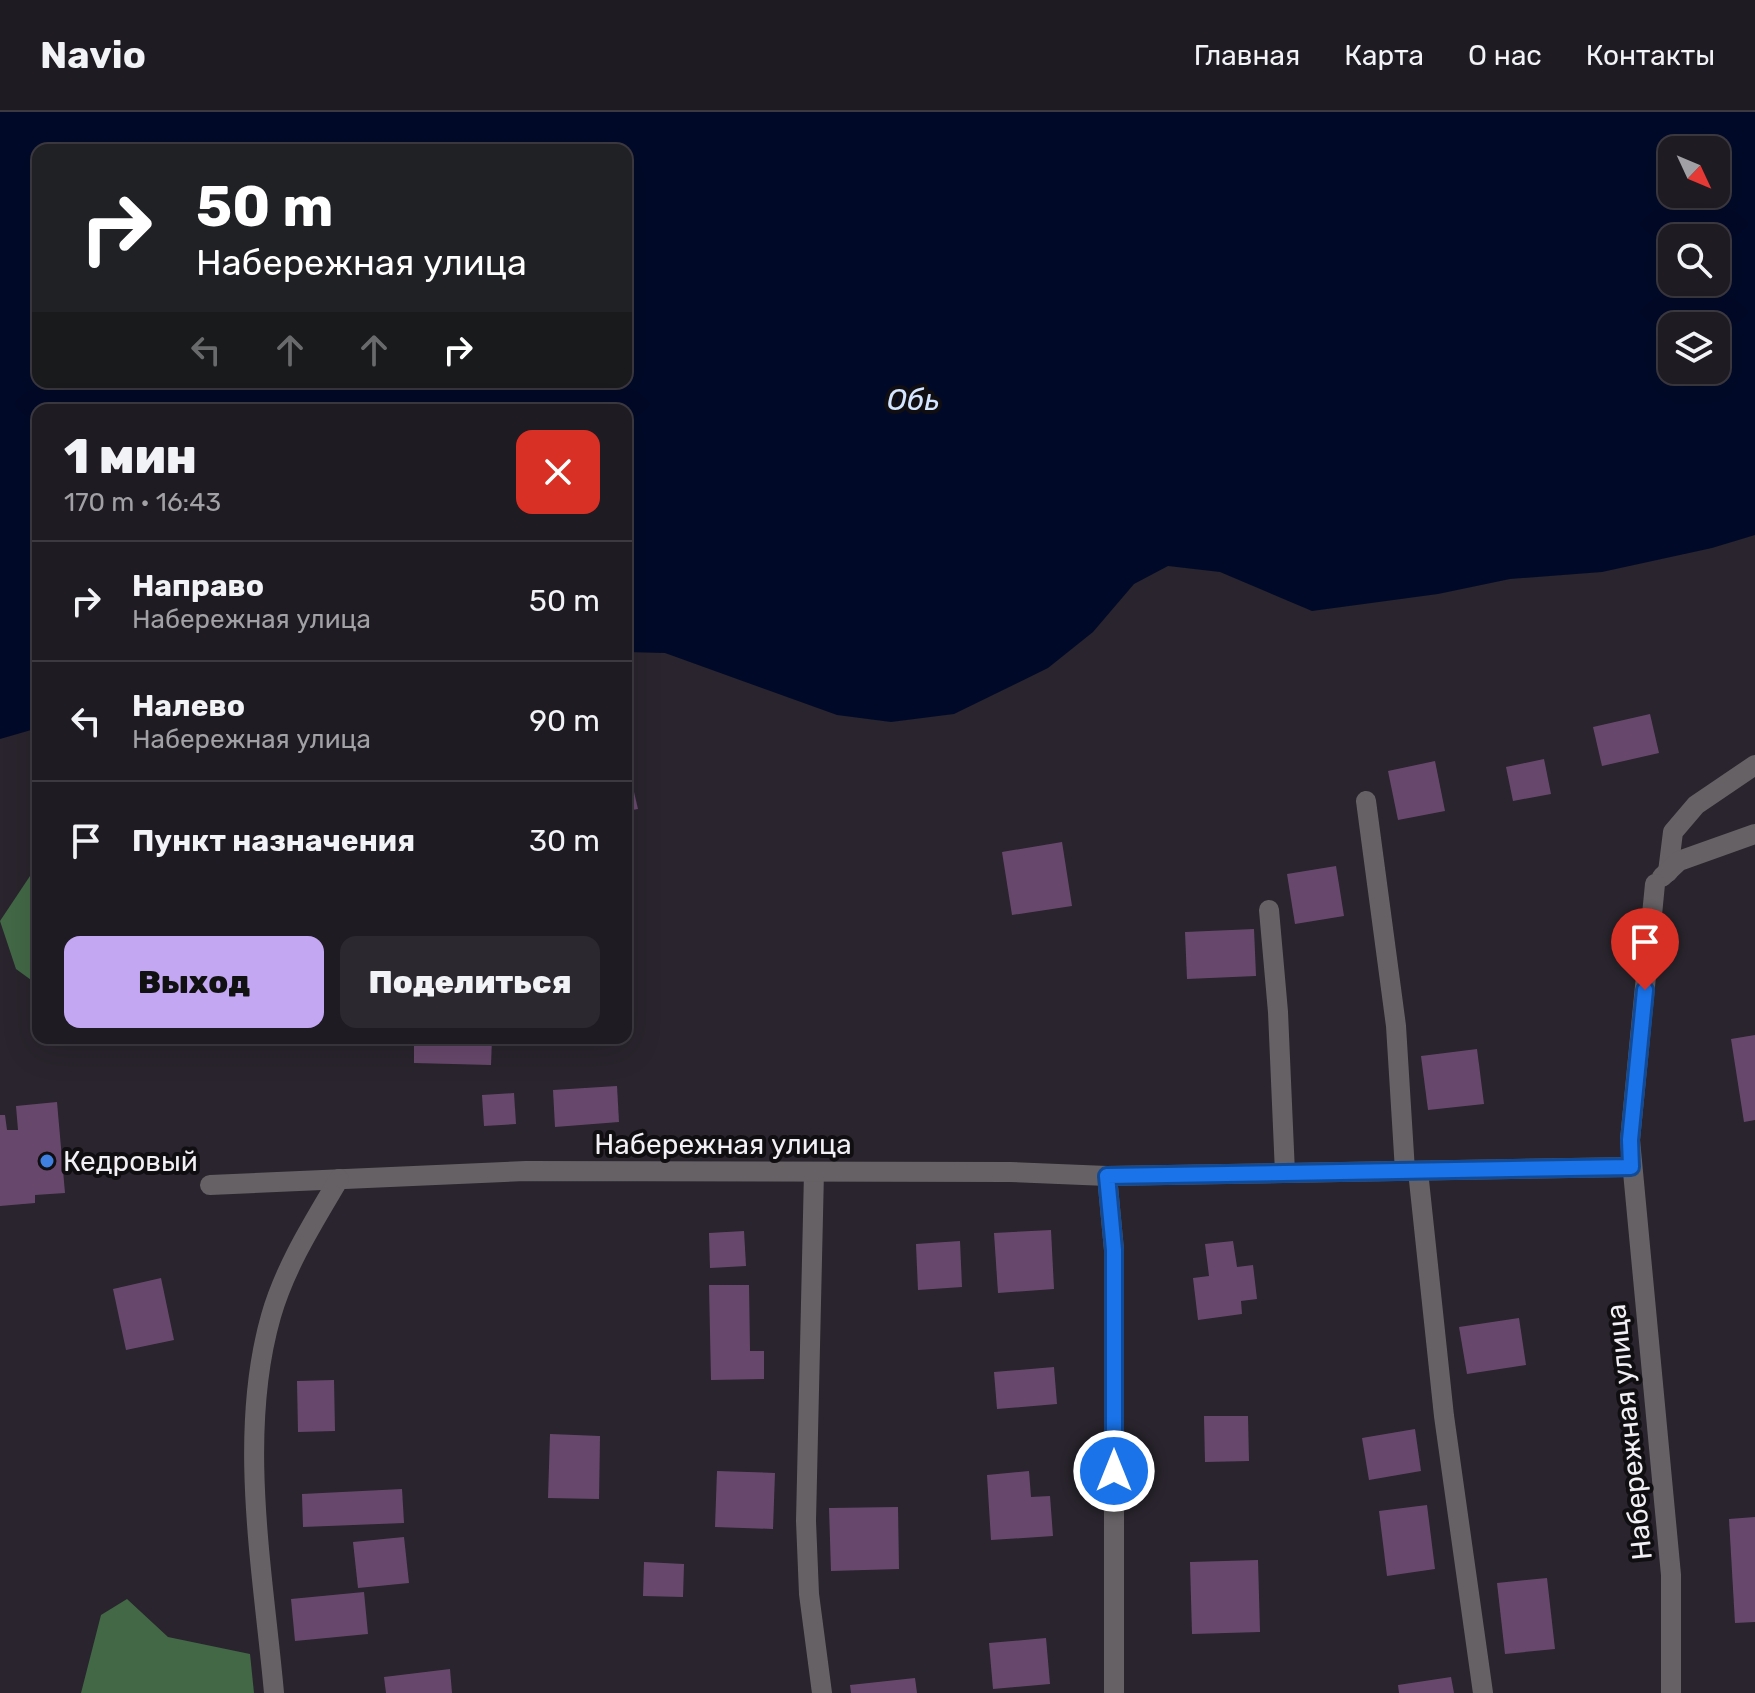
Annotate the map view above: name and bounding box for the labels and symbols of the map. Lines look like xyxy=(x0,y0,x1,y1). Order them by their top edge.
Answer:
north arrow xyxy=(1658,136,1730,208)
water label: Обь xyxy=(887,382,939,418)
pin xyxy=(1611,908,1679,990)
street label: Набережная улица xyxy=(594,1128,852,1161)
place label: Кедровый xyxy=(63,1145,198,1178)
marker: Кедровый xyxy=(38,1152,56,1170)
street label: Набережная улица xyxy=(1599,1302,1659,1562)
position arrow xyxy=(1072,1429,1156,1513)

